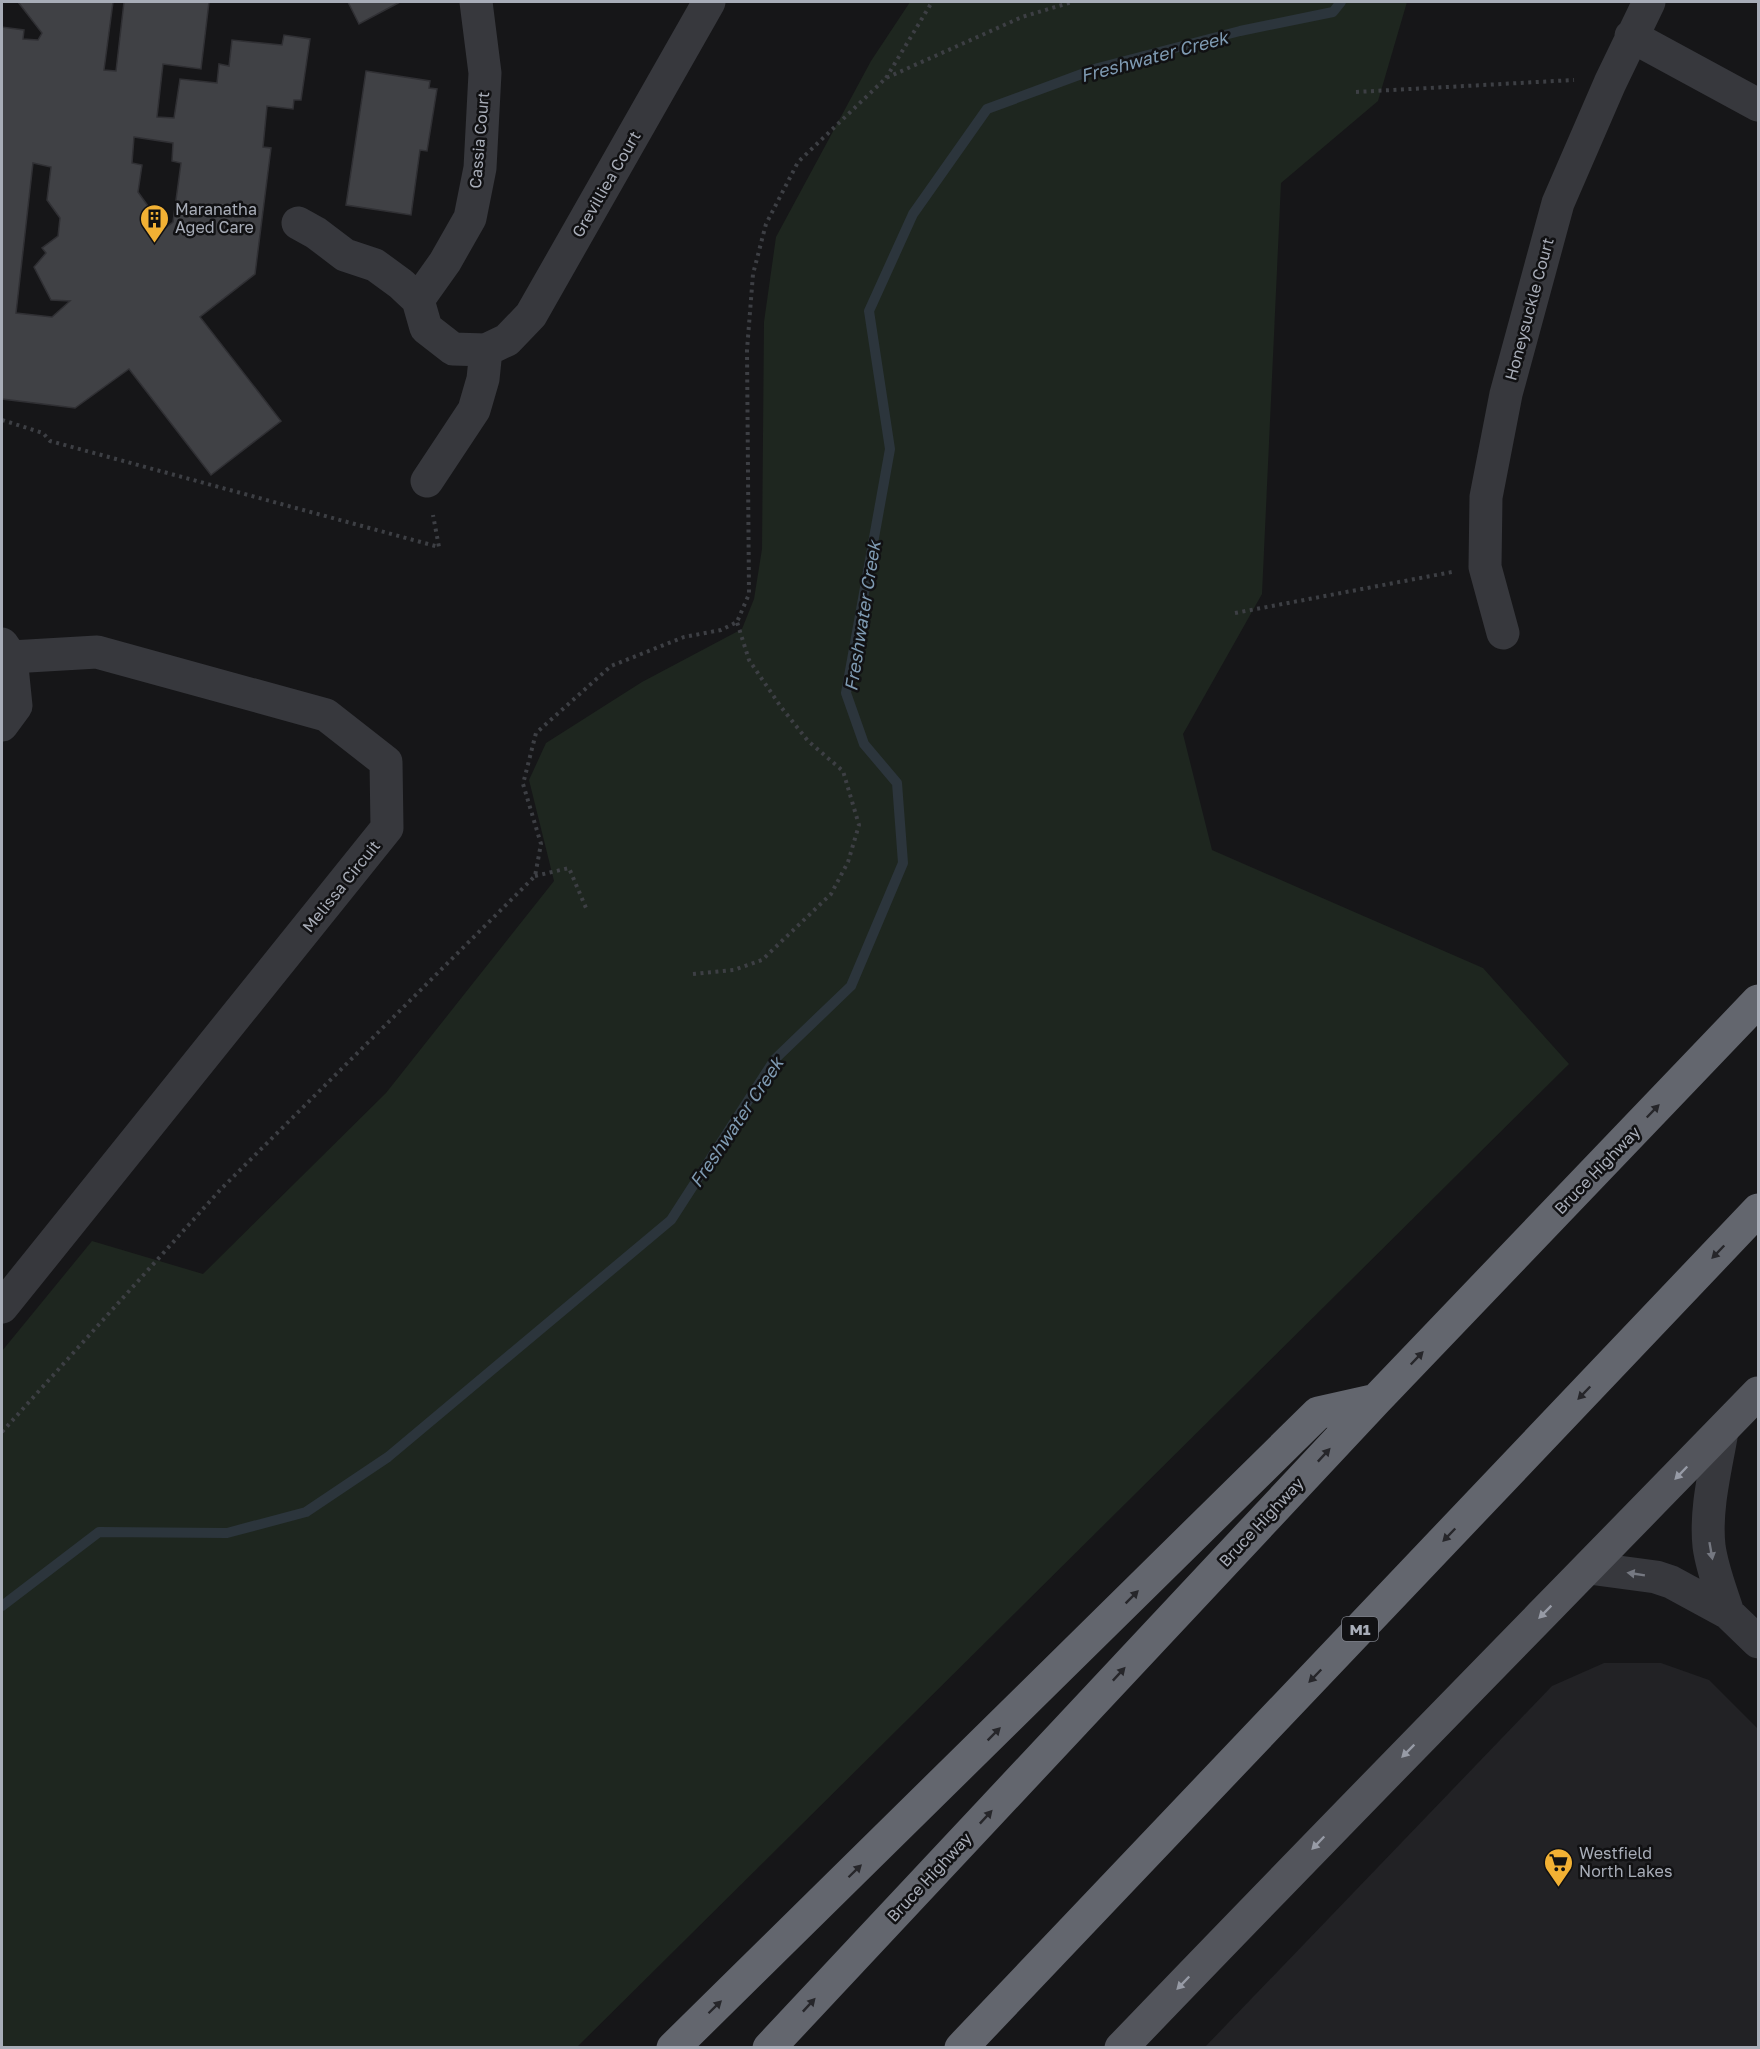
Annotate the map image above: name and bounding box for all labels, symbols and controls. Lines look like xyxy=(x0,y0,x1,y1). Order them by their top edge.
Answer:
water label: Freshwater Creek xyxy=(1078,25,1232,86)
street label: Cassia Court xyxy=(465,91,493,189)
street label: Grevilliea Court xyxy=(567,127,645,241)
place label: Maranatha Aged Care xyxy=(175,199,257,237)
building icon: Maranatha Aged Care xyxy=(138,202,170,244)
street label: Honeysuckle Court xyxy=(1500,236,1558,382)
water label: Freshwater Creek xyxy=(839,537,885,693)
street label: Melissa Circuit xyxy=(298,836,384,936)
water label: Freshwater Creek xyxy=(684,1051,789,1191)
one-way arrow xyxy=(1646,1104,1660,1118)
street label: Bruce Highway xyxy=(1550,1122,1644,1218)
one-way arrow xyxy=(1712,1244,1725,1259)
one-way arrow xyxy=(1409,1351,1423,1365)
one-way arrow xyxy=(1577,1386,1591,1400)
one-way arrow xyxy=(1317,1448,1331,1463)
one-way arrow xyxy=(1674,1465,1688,1480)
street label: Bruce Highway xyxy=(1214,1473,1308,1571)
one-way arrow xyxy=(1443,1527,1457,1541)
one-way arrow xyxy=(1707,1542,1716,1561)
one-way arrow xyxy=(1627,1569,1646,1578)
one-way arrow xyxy=(1125,1590,1139,1604)
one-way arrow xyxy=(1539,1605,1553,1619)
road number: M1 xyxy=(1342,1617,1378,1641)
one-way arrow xyxy=(1112,1667,1126,1682)
one-way arrow xyxy=(1308,1668,1322,1683)
one-way arrow xyxy=(986,1727,1000,1741)
one-way arrow xyxy=(1401,1744,1415,1758)
one-way arrow xyxy=(978,1810,992,1824)
street label: Bruce Highway xyxy=(882,1828,976,1926)
one-way arrow xyxy=(1312,1835,1325,1850)
place label: Westfield North Lakes xyxy=(1579,1843,1672,1881)
supermarket icon: Westfield North Lakes xyxy=(1542,1846,1574,1888)
one-way arrow xyxy=(847,1864,861,1878)
one-way arrow xyxy=(1176,1976,1190,1990)
one-way arrow xyxy=(802,1997,816,2012)
one-way arrow xyxy=(708,2000,722,2014)

